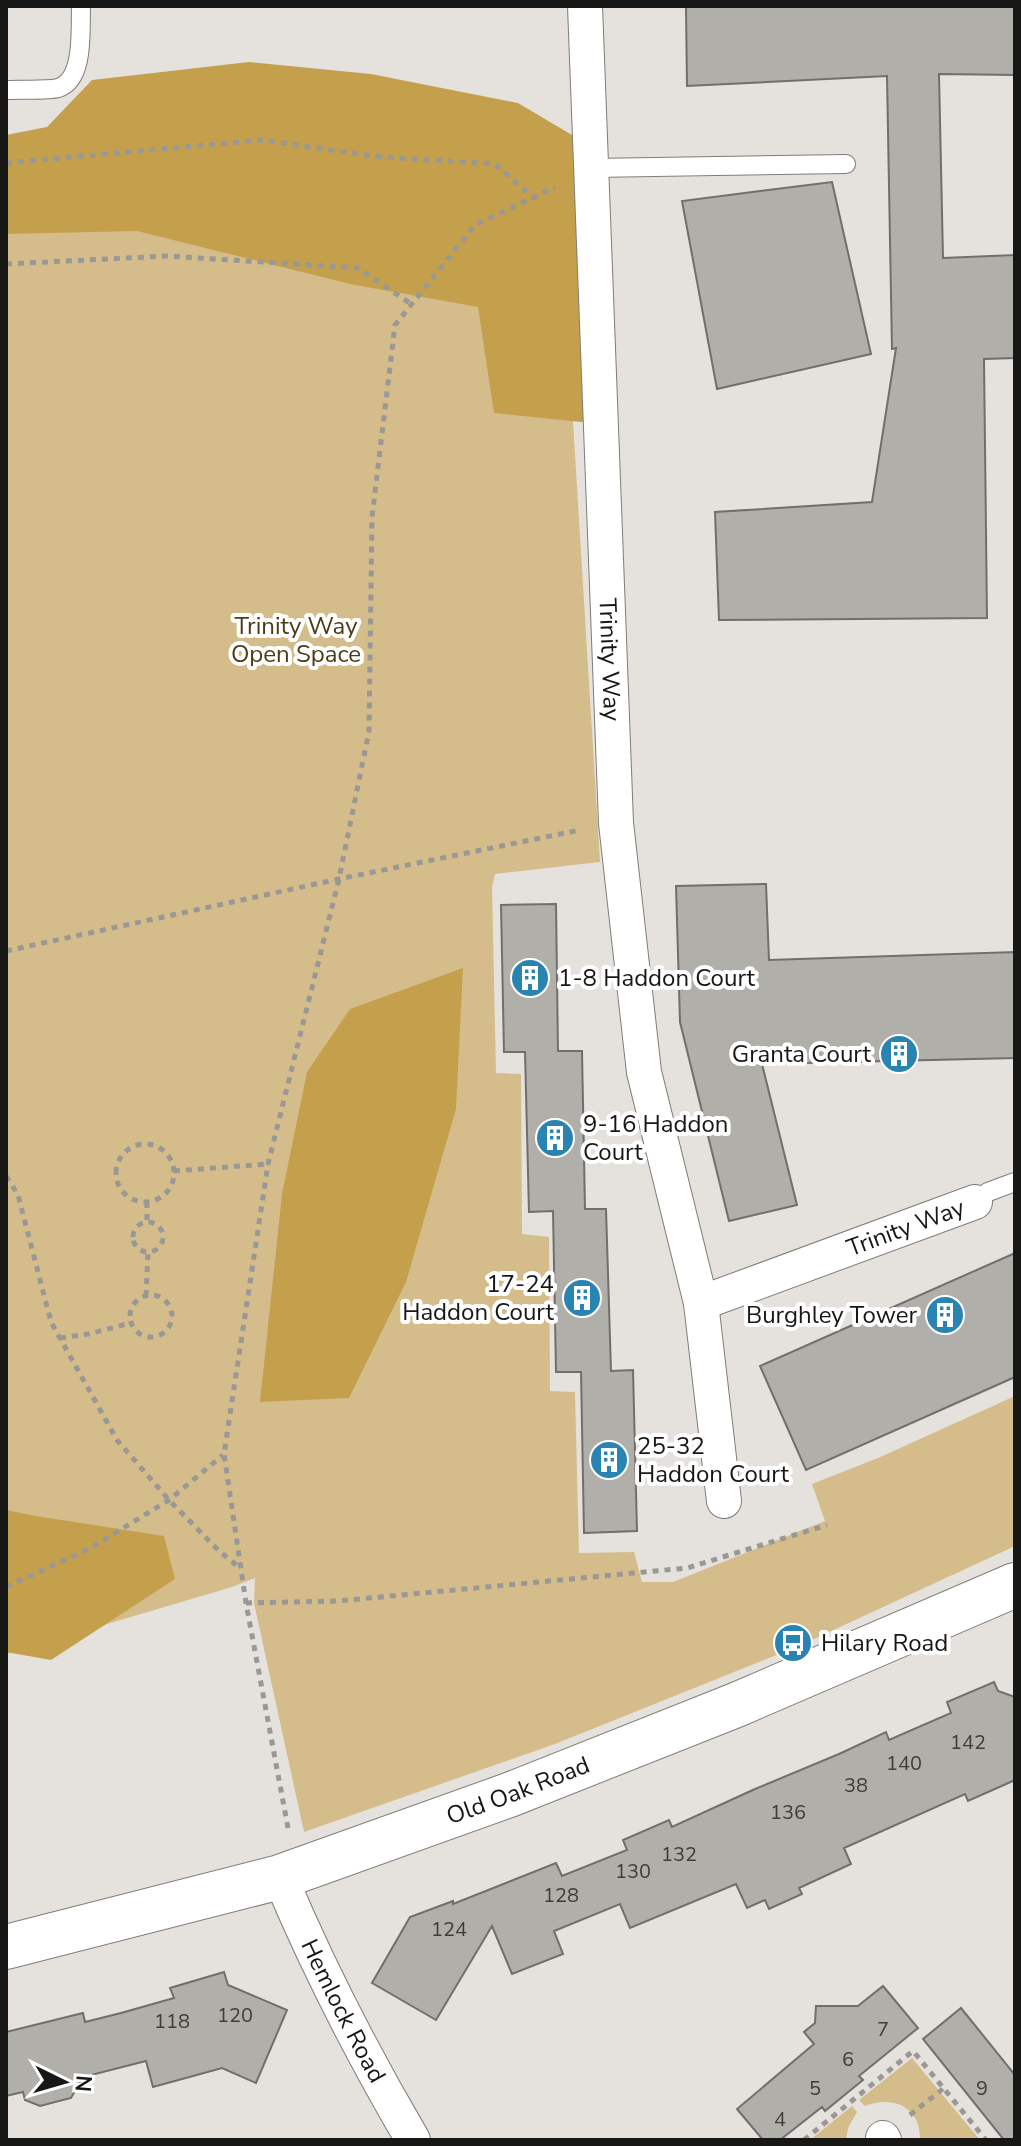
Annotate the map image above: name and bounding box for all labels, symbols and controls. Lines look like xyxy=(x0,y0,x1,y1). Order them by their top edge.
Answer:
street label: Trinity Way xyxy=(591,597,628,722)
park label: Trinity Way Open Space xyxy=(231,610,361,670)
building icon: 1-8 Haddon Court xyxy=(509,957,551,999)
place label: 1-8 Haddon Court xyxy=(558,962,756,994)
building icon: Granta Court xyxy=(878,1033,920,1075)
place label: Granta Court xyxy=(732,1038,872,1070)
place label: 9-16 Haddon Court xyxy=(583,1108,729,1168)
building icon: 9-16 Haddon Court xyxy=(534,1117,576,1159)
street label: Trinity Way xyxy=(842,1191,969,1264)
place label: 17-24 Haddon Court xyxy=(402,1268,555,1328)
building icon: 17-24 Haddon Court xyxy=(561,1277,603,1319)
building icon: Burghley Tower xyxy=(924,1294,966,1336)
place label: Burghley Tower xyxy=(746,1299,917,1331)
place label: 25-32 Haddon Court xyxy=(637,1430,789,1490)
building icon: 25-32 Haddon Court xyxy=(588,1439,630,1481)
bus stop icon: Hilary Road xyxy=(772,1622,814,1664)
place label: Hilary Road xyxy=(821,1627,948,1659)
house number: 142 xyxy=(950,1729,986,1756)
street label: Old Oak Road xyxy=(442,1749,594,1832)
house number: 140 xyxy=(886,1750,922,1777)
house number: 38 xyxy=(844,1772,868,1799)
house number: 136 xyxy=(770,1799,806,1826)
house number: 132 xyxy=(661,1841,697,1868)
house number: 130 xyxy=(615,1858,651,1885)
house number: 128 xyxy=(543,1882,579,1909)
house number: 124 xyxy=(431,1916,467,1943)
street label: Hemlock Road xyxy=(294,1934,393,2088)
house number: 120 xyxy=(217,2002,253,2029)
house number: 118 xyxy=(154,2008,190,2035)
house number: 7 xyxy=(877,2016,889,2043)
north arrow xyxy=(24,2042,104,2122)
house number: 6 xyxy=(842,2046,854,2073)
text: N xyxy=(67,2074,99,2093)
house number: 5 xyxy=(809,2075,821,2102)
house number: 9 xyxy=(976,2075,988,2102)
house number: 4 xyxy=(774,2106,786,2133)

